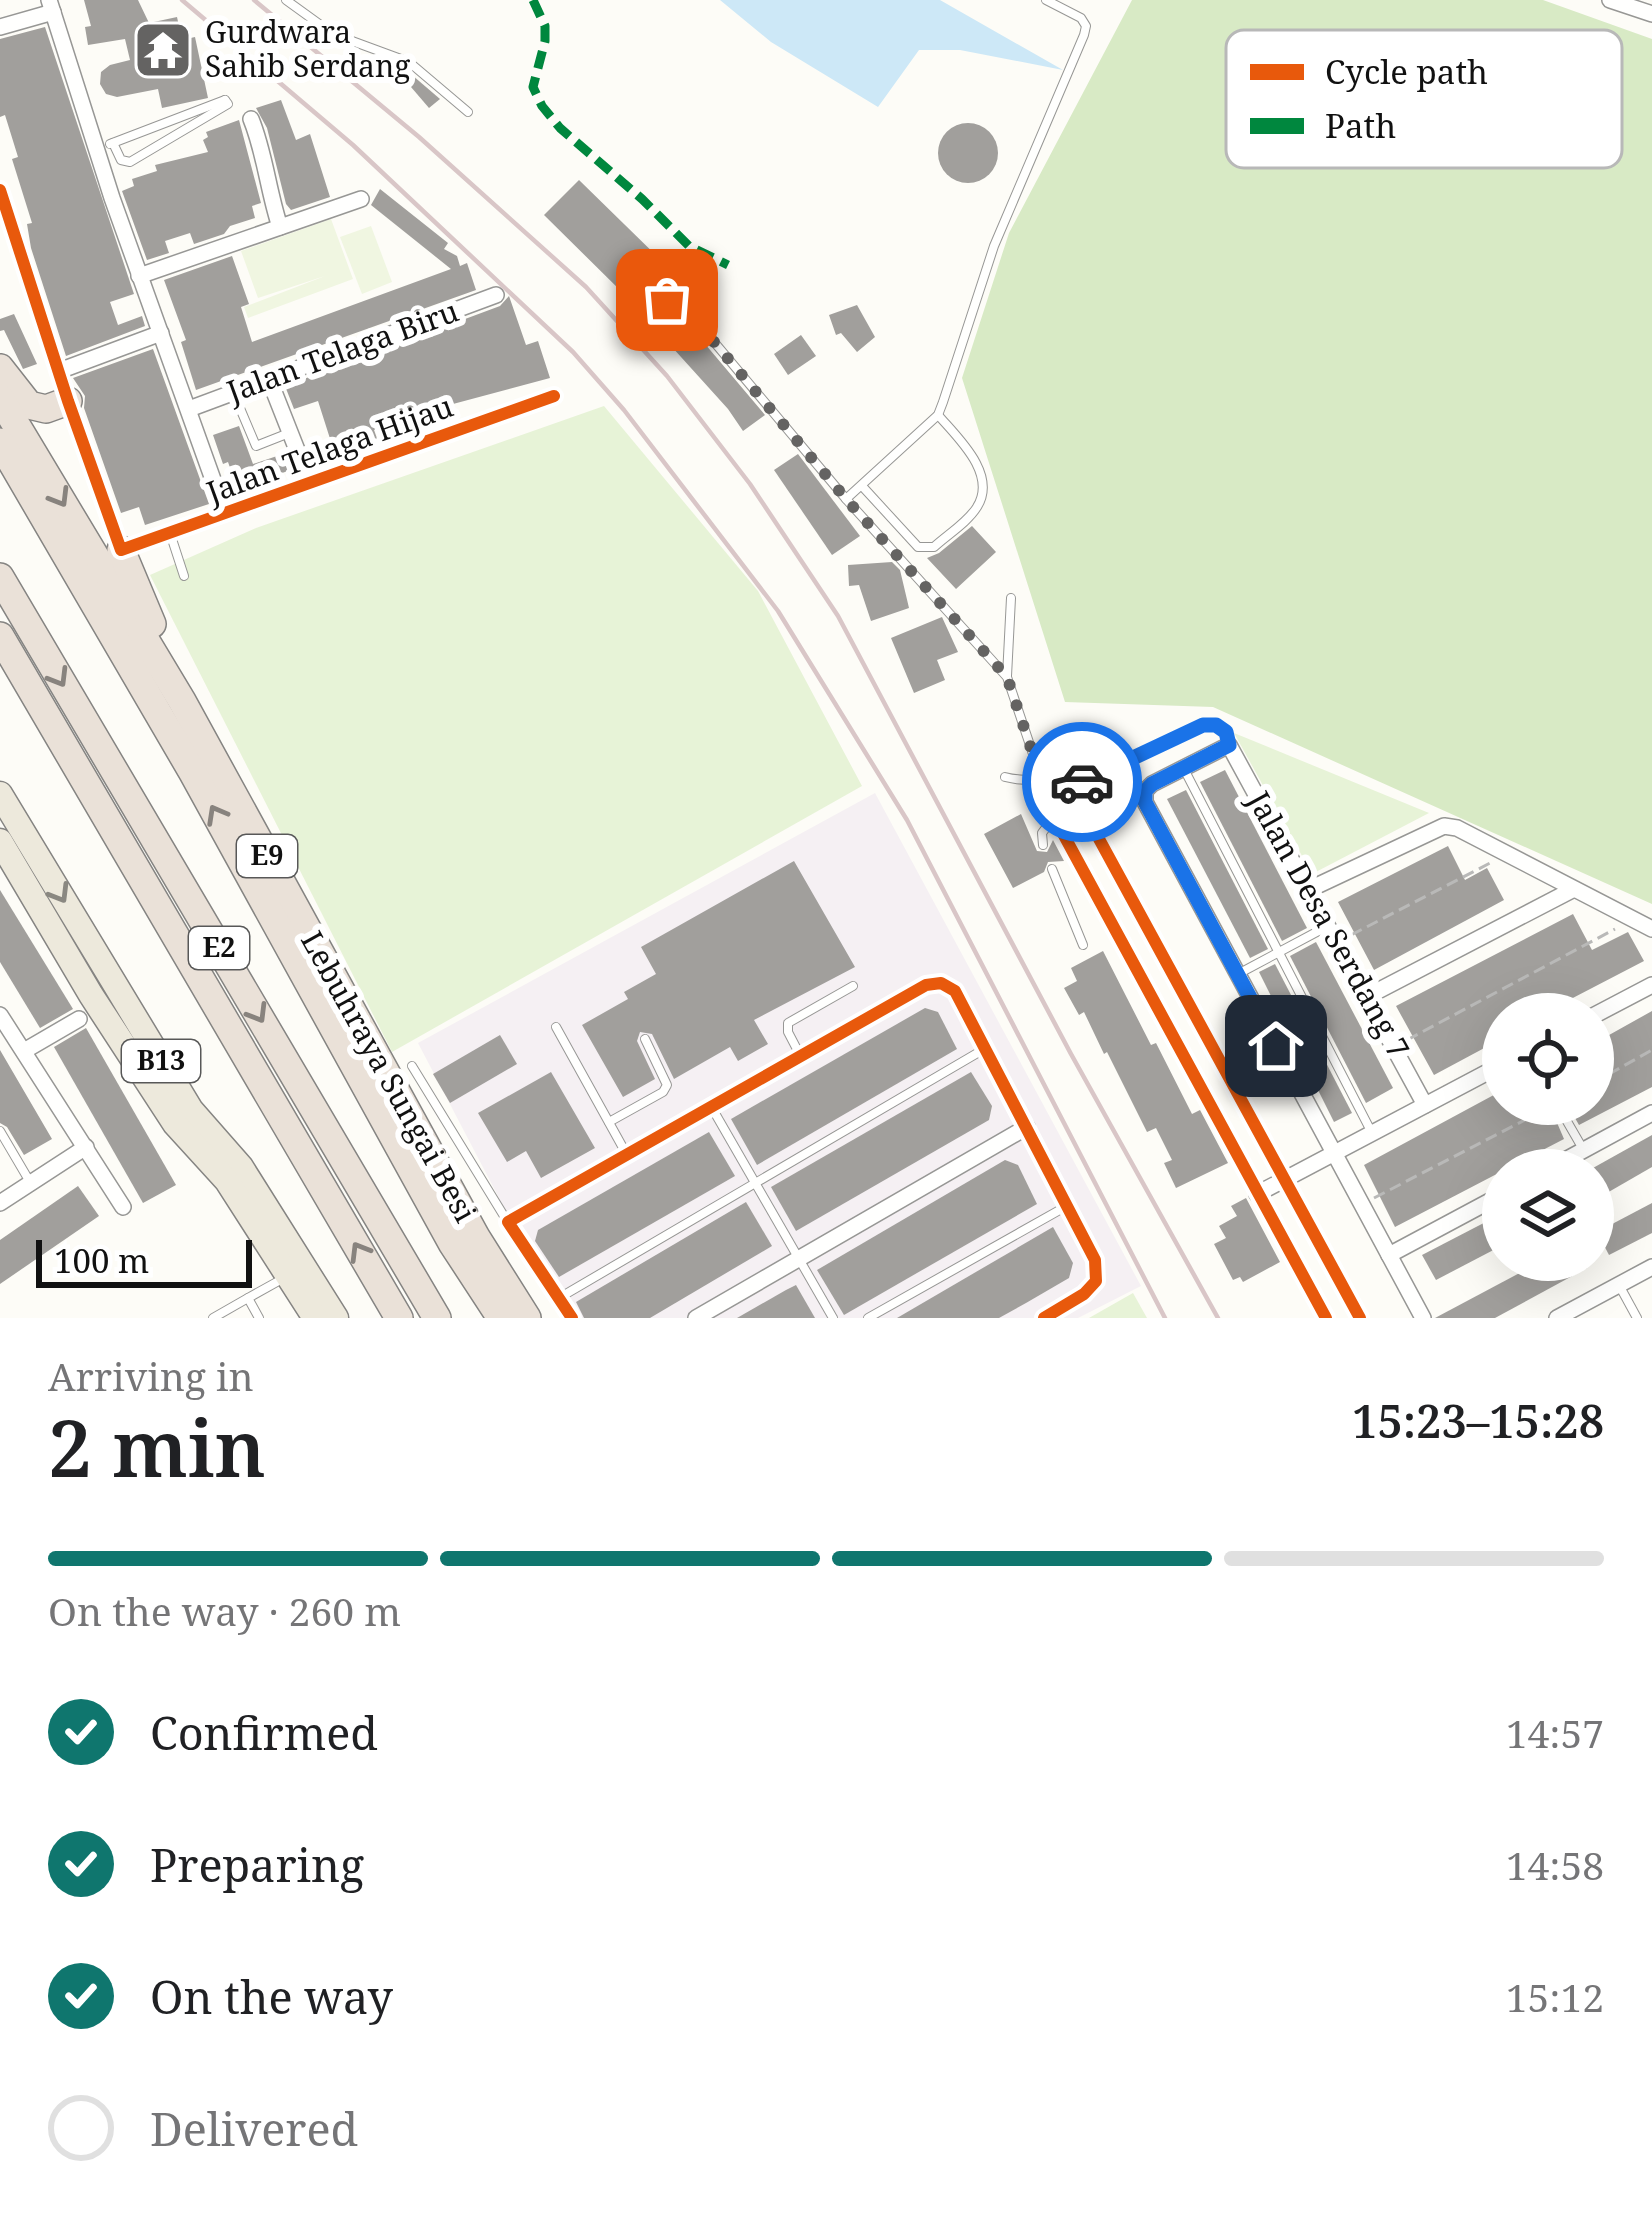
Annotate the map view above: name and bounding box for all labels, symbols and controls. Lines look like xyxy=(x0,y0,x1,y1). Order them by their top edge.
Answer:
place label: Gurdwara Sahib Serdang xyxy=(205,11,410,86)
temple icon: Gurdwara Sahib Serdang xyxy=(132,19,194,81)
legend xyxy=(1226,30,1622,168)
text: Cycle path xyxy=(1325,49,1488,94)
text: Path xyxy=(1325,103,1396,148)
pin xyxy=(616,249,718,351)
icon: bag xyxy=(634,267,700,333)
street label: Jalan Telaga Biru xyxy=(220,290,464,412)
street label: Jalan Telaga Hijau xyxy=(200,385,458,513)
one-way arrow xyxy=(46,485,68,507)
one-way arrow xyxy=(45,665,68,687)
courier xyxy=(1022,722,1142,842)
icon: car xyxy=(1049,749,1115,815)
street label: Jalan Desa Serdang 7 xyxy=(1238,783,1420,1065)
one-way arrow xyxy=(207,806,230,827)
road number: E9 xyxy=(237,835,297,877)
one-way arrow xyxy=(46,881,68,903)
street label: Lebuhraya Sungai Besi xyxy=(292,923,487,1229)
road number: E2 xyxy=(189,927,249,969)
map controls xyxy=(1482,993,1614,1281)
button: locate xyxy=(1482,993,1614,1125)
pin xyxy=(1225,995,1327,1097)
one-way arrow xyxy=(243,1001,266,1023)
icon: home xyxy=(1243,1013,1309,1079)
road number: B13 xyxy=(122,1040,200,1082)
button: layers xyxy=(1482,1149,1614,1281)
scale bar xyxy=(36,1234,252,1287)
text: 100 m xyxy=(54,1238,149,1283)
one-way arrow xyxy=(351,1242,373,1264)
text: Arriving in xyxy=(48,1349,254,1402)
text: 15:23–15:28 xyxy=(1352,1390,1604,1451)
text: 2 min xyxy=(48,1394,266,1500)
text: On the way · 260 m xyxy=(48,1584,401,1637)
icon: check xyxy=(48,1699,114,1765)
text: Confirmed xyxy=(150,1702,378,1763)
text: 14:57 xyxy=(1506,1706,1604,1759)
icon: check xyxy=(48,1831,114,1897)
text: Preparing xyxy=(150,1834,364,1895)
text: 14:58 xyxy=(1506,1838,1604,1891)
icon: check xyxy=(48,1963,114,2029)
text: On the way xyxy=(150,1966,393,2027)
text: 15:12 xyxy=(1506,1970,1604,2023)
text: Delivered xyxy=(150,2098,358,2159)

